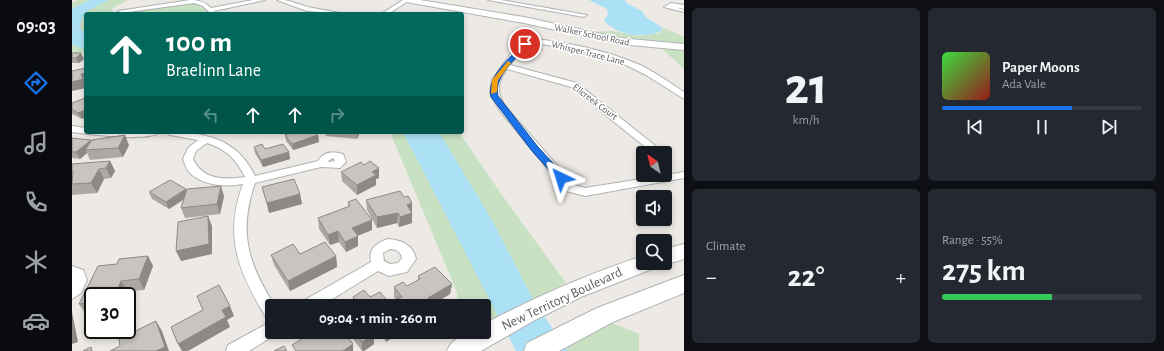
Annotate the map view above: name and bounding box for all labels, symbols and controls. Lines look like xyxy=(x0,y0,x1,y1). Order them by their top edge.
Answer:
text: 09:03 xyxy=(16,18,56,36)
street label: Walker School Road xyxy=(553,22,631,48)
pin xyxy=(508,27,542,61)
icon: ahead xyxy=(100,28,152,80)
text: 100 m xyxy=(166,29,232,57)
icon: arrive xyxy=(514,33,536,55)
street label: Whisper Trace Lane xyxy=(550,39,626,67)
text: Paper Moons xyxy=(1002,60,1080,75)
text: 21 xyxy=(784,61,828,113)
text: Braelinn Lane xyxy=(166,62,261,80)
icon: directions xyxy=(22,69,50,97)
text: Ada Vale xyxy=(1002,78,1046,91)
street label: Ellcreek Court xyxy=(571,82,620,123)
icon: left xyxy=(200,104,222,126)
icon: ahead xyxy=(242,104,264,126)
icon: ahead xyxy=(284,104,306,126)
icon: right xyxy=(326,104,348,126)
text: km/h xyxy=(793,114,819,127)
icon: previous xyxy=(964,116,986,138)
icon: pause xyxy=(1031,116,1053,138)
icon: next xyxy=(1098,116,1120,138)
icon: music xyxy=(22,129,50,157)
north arrow xyxy=(636,146,672,182)
map controls xyxy=(636,146,672,270)
position arrow xyxy=(540,157,582,199)
icon: phone xyxy=(22,188,50,216)
button: sound xyxy=(636,190,672,226)
button: search xyxy=(636,234,672,270)
text: Range · 55% xyxy=(942,234,1003,247)
text: Climate xyxy=(706,240,745,253)
icon: climate xyxy=(22,248,50,276)
text: 275 km xyxy=(942,256,1026,286)
text: 22° xyxy=(787,262,825,292)
street label: New Territory Boulevard xyxy=(500,265,624,333)
text: − xyxy=(706,266,717,288)
text: + xyxy=(895,266,906,288)
speed limit sign: 30 xyxy=(84,287,136,339)
icon: car xyxy=(22,307,50,335)
text: 09:04 · 1 min · 260 m xyxy=(319,311,437,326)

